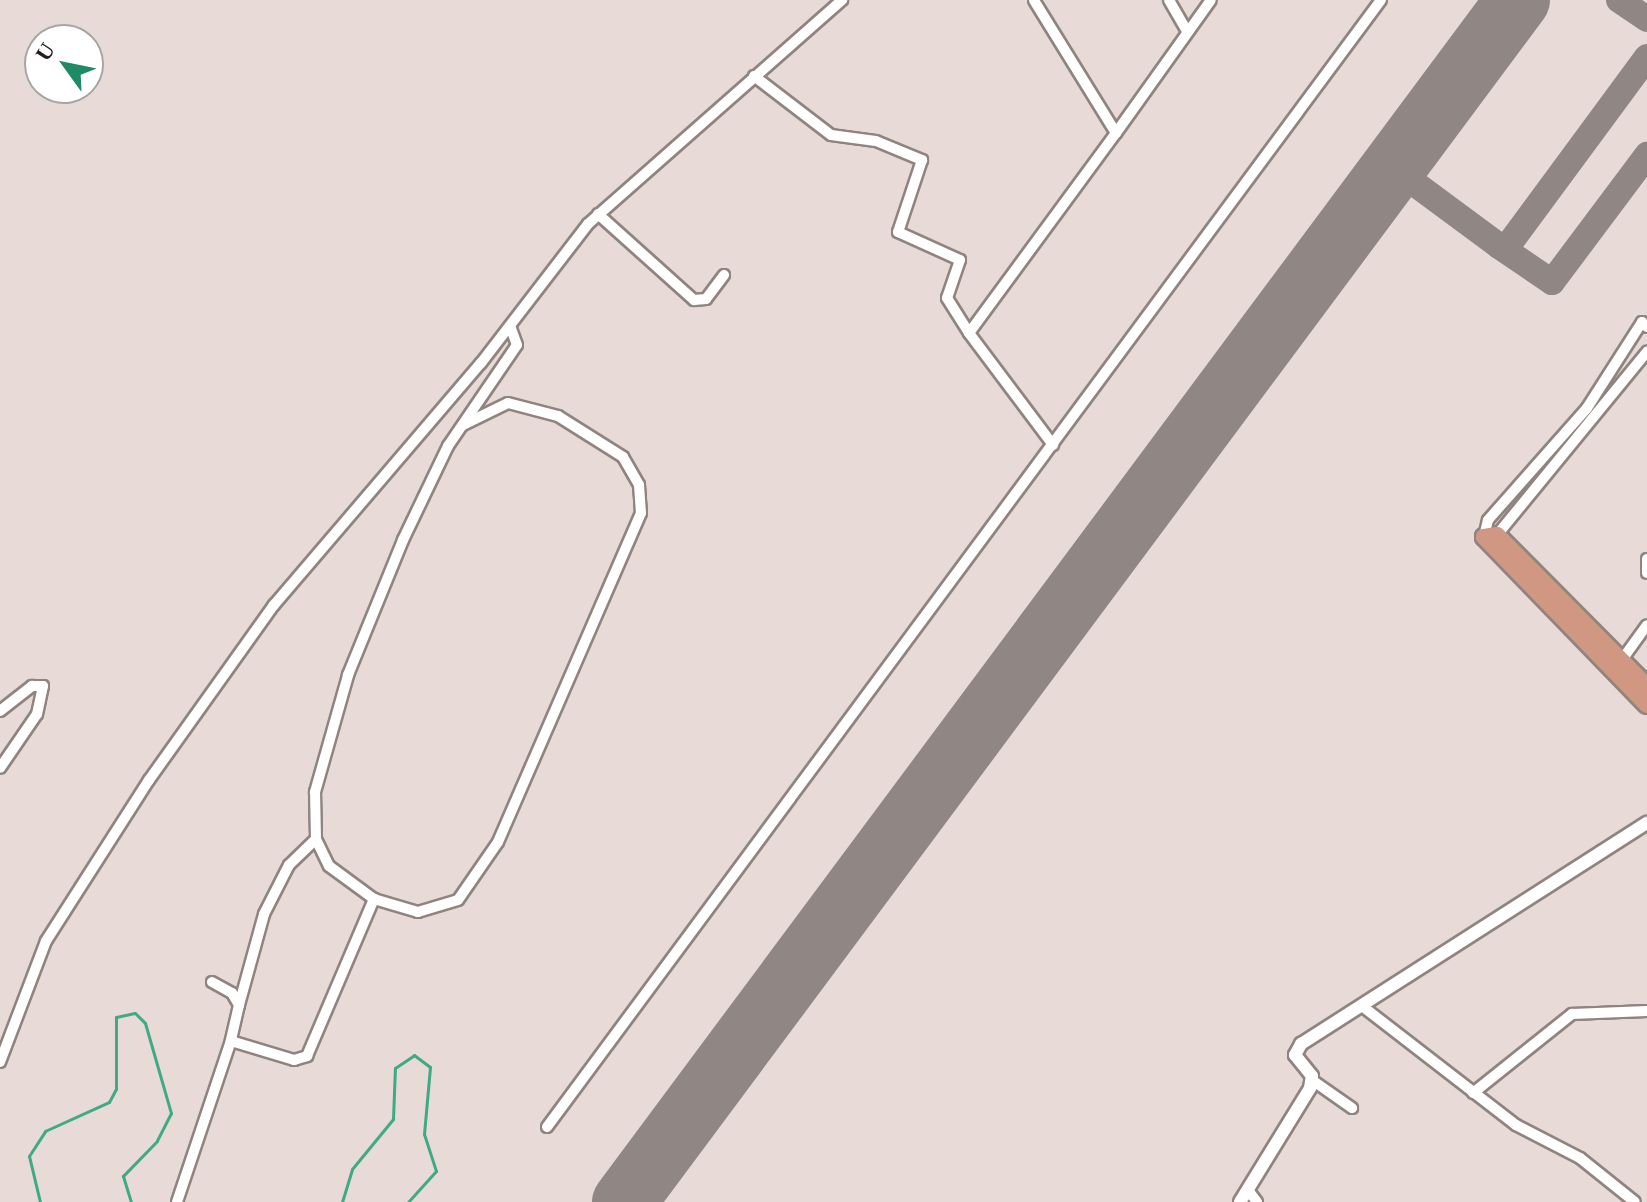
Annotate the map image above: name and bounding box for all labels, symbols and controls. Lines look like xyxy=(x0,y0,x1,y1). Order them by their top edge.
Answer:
north arrow xyxy=(24,24,104,104)
text: U xyxy=(30,38,60,65)

